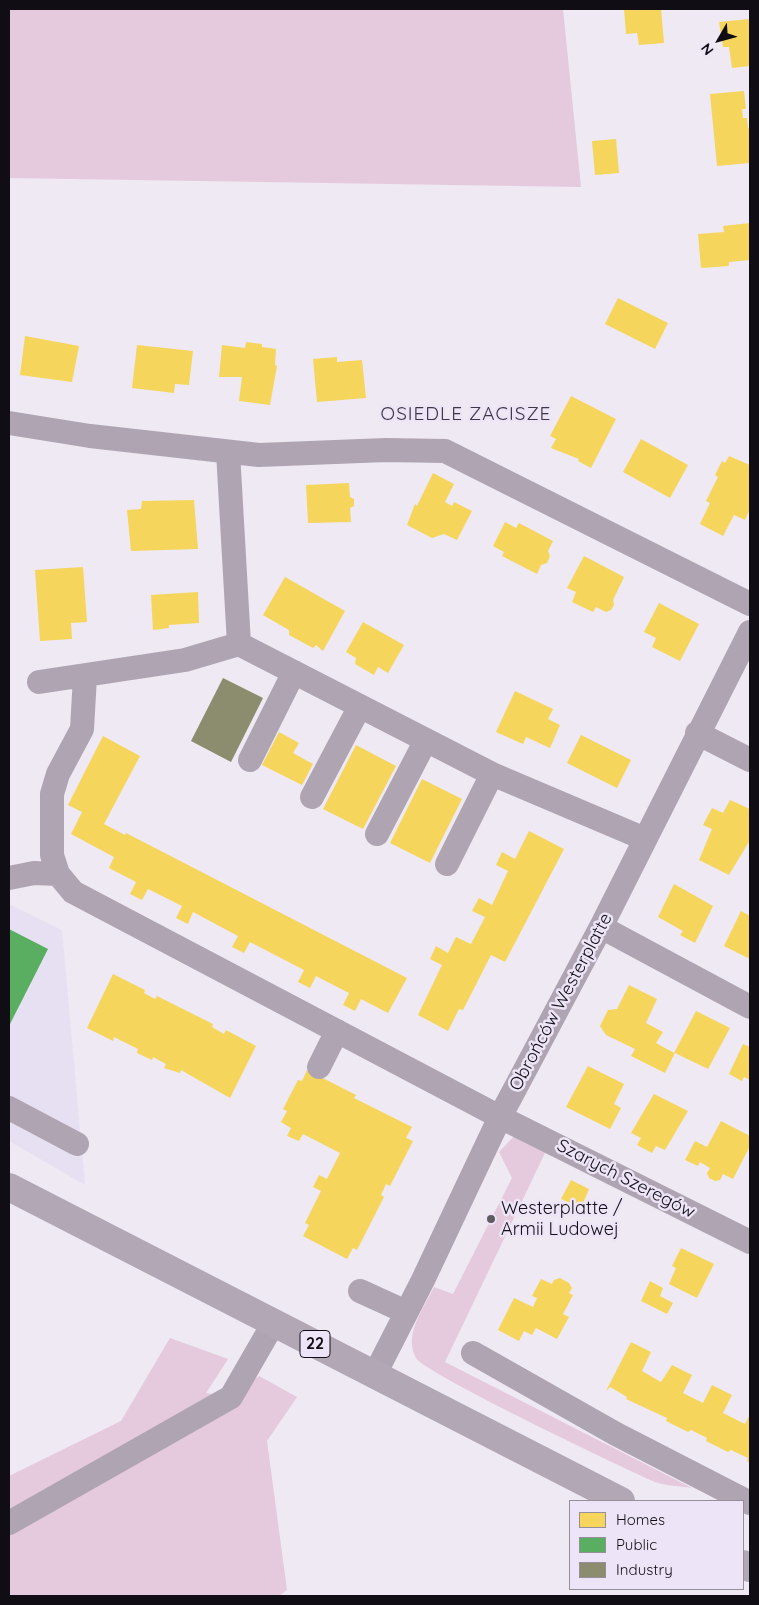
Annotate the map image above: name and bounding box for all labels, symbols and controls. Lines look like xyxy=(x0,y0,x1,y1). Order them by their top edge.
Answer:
north arrow xyxy=(694,15,744,65)
text: N xyxy=(697,40,717,59)
district label: OSIEDLE ZACISZE xyxy=(379,403,553,425)
street label: Obrońców Westerplatte xyxy=(505,909,617,1095)
street label: Szarych Szeregów xyxy=(553,1135,699,1223)
place label: Westerplatte / Armii Ludowej xyxy=(501,1198,622,1240)
marker: Westerplatte / Armii Ludowej xyxy=(485,1213,497,1225)
road number: 22 xyxy=(300,1330,330,1358)
legend xyxy=(569,1500,744,1590)
text: Homes xyxy=(616,1510,665,1529)
text: Public xyxy=(616,1535,657,1554)
text: Industry xyxy=(616,1560,673,1579)

